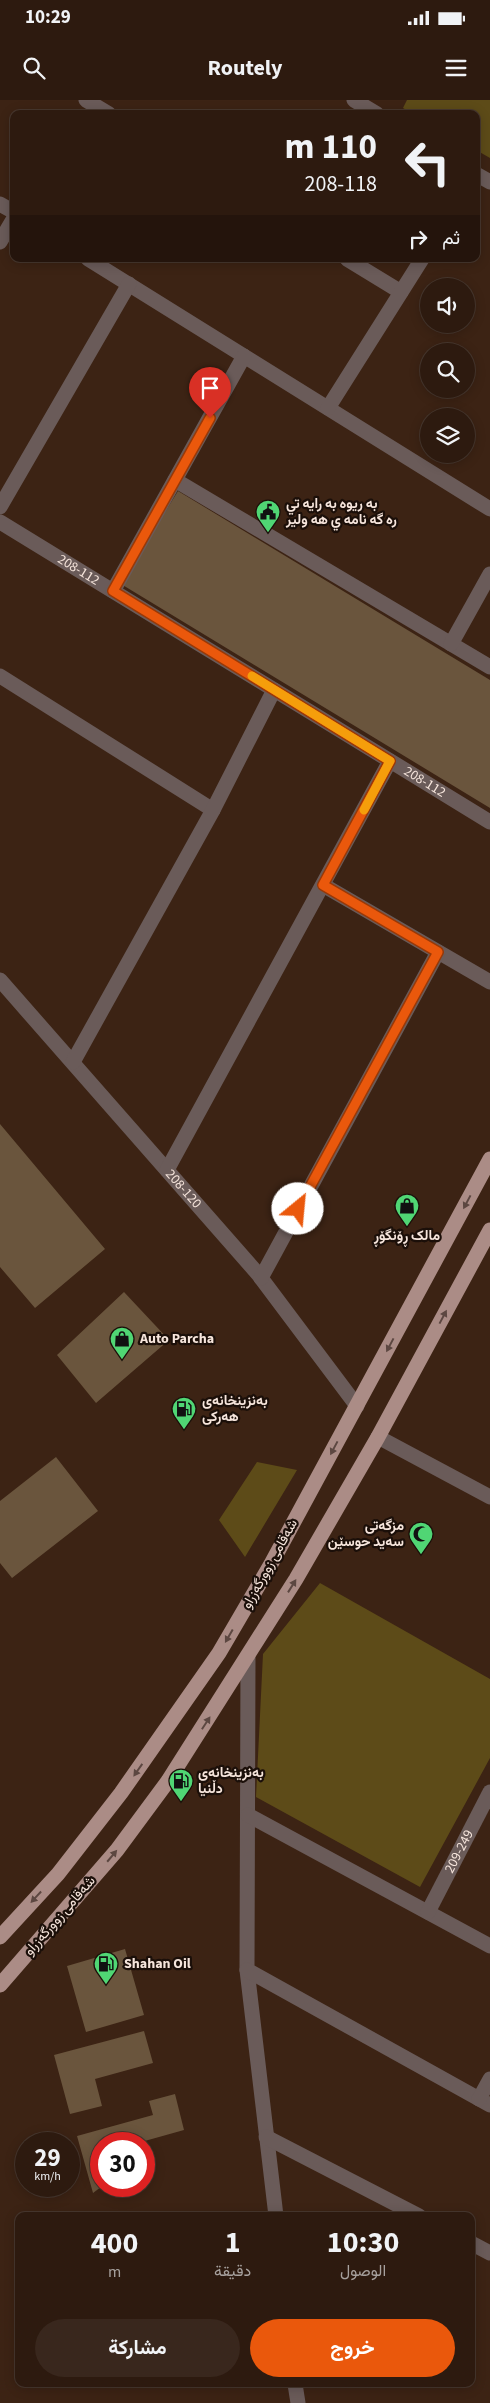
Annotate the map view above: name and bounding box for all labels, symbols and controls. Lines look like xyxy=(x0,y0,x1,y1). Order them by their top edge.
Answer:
text: 10:29 xyxy=(25,4,71,31)
text: Routely xyxy=(207,52,283,84)
icon: search xyxy=(20,54,48,82)
icon: menu xyxy=(442,54,470,82)
text: 110 m xyxy=(285,122,377,172)
icon: left xyxy=(395,130,460,195)
text: 208-118 xyxy=(305,168,377,200)
icon: right xyxy=(404,225,432,253)
text: ثم xyxy=(442,225,460,252)
map controls xyxy=(420,278,475,463)
button: sound xyxy=(420,278,475,333)
button: search xyxy=(420,343,475,398)
pin xyxy=(189,367,231,418)
icon: arrive xyxy=(196,374,224,402)
button: layers xyxy=(420,408,475,463)
place label: به ريوه به رايه تي ره گه نامه ي هه ولير xyxy=(285,494,397,531)
public building icon: به ريوه به رايه تي ره گه نامه ي هه ولير xyxy=(255,499,281,533)
street label: 208-112 xyxy=(54,549,103,591)
street label: 208-112 xyxy=(400,761,450,803)
street label: 208-120 xyxy=(161,1165,206,1213)
position arrow xyxy=(271,1182,323,1234)
shop icon: مالک ڕۆنگۆڕ xyxy=(394,1193,420,1227)
one-way arrow xyxy=(463,1195,471,1209)
place label: مالک ڕۆنگۆڕ xyxy=(373,1226,440,1247)
one-way arrow xyxy=(439,1310,447,1325)
shop icon: Auto Parcha xyxy=(109,1326,135,1360)
place label: Auto Parcha xyxy=(139,1329,214,1349)
one-way arrow xyxy=(386,1338,394,1352)
place label: بەنزینخانەی هەرکی xyxy=(202,1391,268,1427)
fuel station icon: بەنزینخانەی هەرکی xyxy=(171,1396,197,1430)
one-way arrow xyxy=(330,1441,338,1456)
street label: شەقامی زوورگەزراو xyxy=(237,1515,303,1613)
place label: مزگەتی سەید حوسێن xyxy=(328,1516,404,1552)
mosque icon: مزگەتی سەید حوسێن xyxy=(408,1521,434,1555)
one-way arrow xyxy=(288,1579,297,1592)
one-way arrow xyxy=(225,1630,234,1643)
one-way arrow xyxy=(201,1716,210,1730)
place label: بەنزینخانەی دڵنیا xyxy=(198,1763,264,1799)
one-way arrow xyxy=(133,1764,143,1777)
fuel station icon: بەنزینخانەی دڵنیا xyxy=(168,1768,194,1802)
street label: 209-249 xyxy=(440,1826,479,1877)
one-way arrow xyxy=(106,1850,118,1862)
street label: شەقامی زوورگەزراو xyxy=(20,1872,100,1960)
one-way arrow xyxy=(30,1891,42,1903)
fuel station icon: Shahan Oil xyxy=(93,1951,119,1985)
place label: Shahan Oil xyxy=(124,1954,191,1974)
speed limit sign: 30 xyxy=(90,2132,155,2197)
text: 29 xyxy=(34,2140,61,2176)
text: km/h xyxy=(34,2168,61,2185)
text: 1 xyxy=(225,2221,241,2264)
text: 10:30 xyxy=(327,2221,399,2264)
text: 400 xyxy=(91,2222,138,2265)
text: دقيقة xyxy=(214,2260,251,2282)
text: الوصول xyxy=(340,2260,386,2282)
text: m xyxy=(108,2261,121,2283)
button: مشاركة xyxy=(35,2319,240,2377)
button: خروج xyxy=(250,2319,455,2377)

